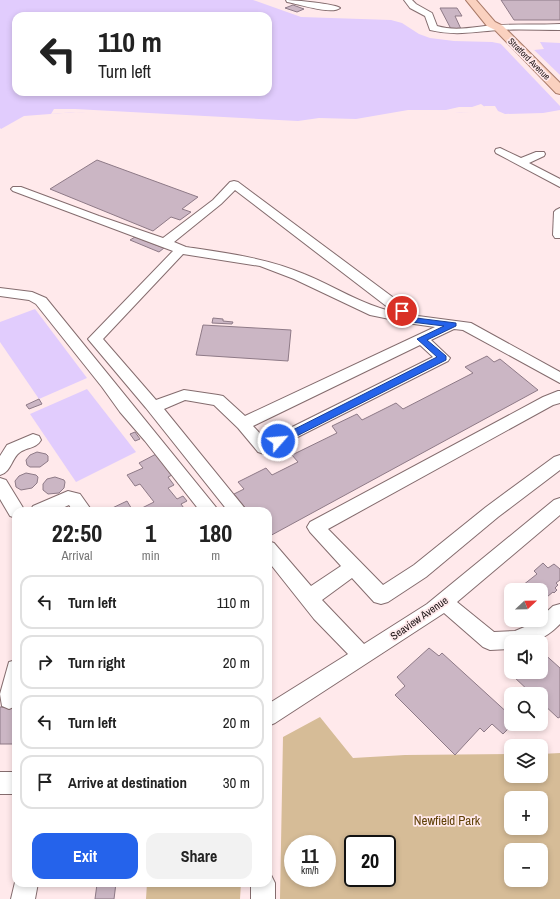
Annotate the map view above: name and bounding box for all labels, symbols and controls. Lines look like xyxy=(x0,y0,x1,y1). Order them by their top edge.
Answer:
text: 110 m xyxy=(98,23,162,61)
icon: left xyxy=(32,28,84,80)
street label: Stratford Avenue xyxy=(505,35,553,83)
text: Turn left xyxy=(98,59,151,84)
pin xyxy=(385,294,419,328)
icon: arrive xyxy=(391,300,413,322)
position arrow xyxy=(257,420,299,462)
text: 22:50 xyxy=(52,517,102,549)
text: 1 xyxy=(145,517,156,549)
text: 180 xyxy=(199,517,232,549)
text: Arrival xyxy=(62,547,92,564)
text: min xyxy=(142,547,160,564)
text: m xyxy=(211,547,220,564)
north arrow xyxy=(504,583,548,627)
map controls xyxy=(504,583,548,887)
icon: left xyxy=(34,591,56,613)
text: Turn left xyxy=(68,592,116,613)
text: 110 m xyxy=(217,592,250,613)
street label: Seaview Avenue xyxy=(388,593,450,643)
button: sound xyxy=(504,635,548,679)
icon: right xyxy=(34,651,56,673)
text: Turn right xyxy=(68,652,125,673)
text: 20 m xyxy=(223,652,250,673)
button: search xyxy=(504,687,548,731)
icon: left xyxy=(34,711,56,733)
text: Turn left xyxy=(68,712,116,733)
text: 20 m xyxy=(223,712,250,733)
button: layers xyxy=(504,739,548,783)
icon: arrive xyxy=(34,771,56,793)
text: Arrive at destination xyxy=(68,772,187,793)
text: 30 m xyxy=(223,772,250,793)
button: + xyxy=(504,791,548,835)
park label: Newfield Park xyxy=(414,812,481,829)
button: Exit xyxy=(32,833,138,879)
button: Share xyxy=(146,833,252,879)
speed limit sign: 20 xyxy=(344,835,396,887)
text: 11 xyxy=(301,842,319,869)
button: − xyxy=(504,843,548,887)
text: km/h xyxy=(301,864,319,877)

